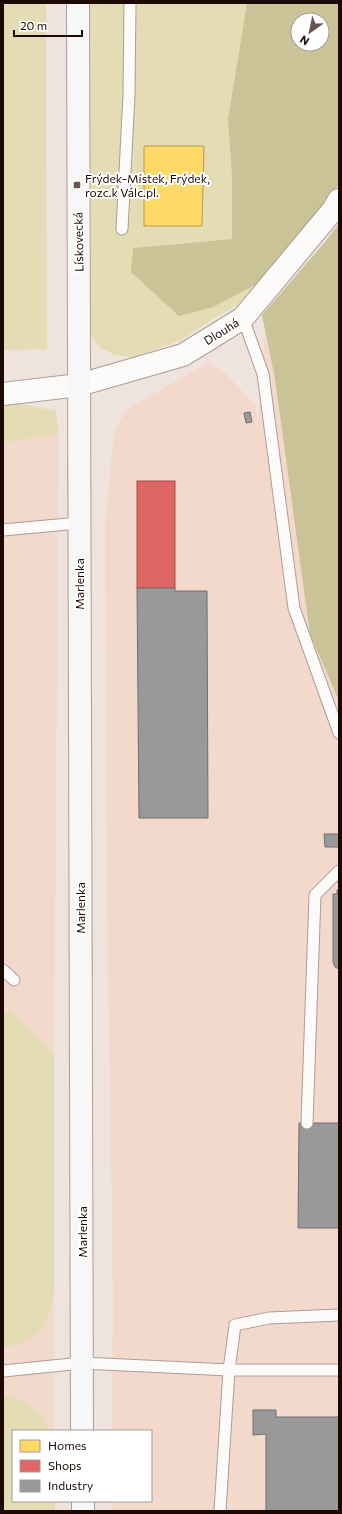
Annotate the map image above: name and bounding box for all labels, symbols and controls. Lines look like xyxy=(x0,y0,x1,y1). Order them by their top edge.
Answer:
scale bar xyxy=(14,12,82,38)
north arrow xyxy=(290,12,330,52)
text: 20 m xyxy=(20,18,47,32)
text: N xyxy=(297,33,311,49)
place label: Frýdek-Místek, Frýdek, rozc.k Válc.pl. xyxy=(85,171,210,199)
marker: Frýdek-Místek, Frýdek, rozc.k Válc.pl. xyxy=(72,180,82,190)
street label: Lískovecká xyxy=(70,212,86,272)
street label: Dlouhá xyxy=(201,315,241,347)
street label: Marlenka xyxy=(72,558,86,610)
street label: Marlenka xyxy=(73,882,87,934)
street label: Marlenka xyxy=(75,1206,89,1258)
legend xyxy=(12,1430,152,1502)
text: Homes xyxy=(48,1438,86,1452)
text: Shops xyxy=(48,1458,82,1472)
text: Industry xyxy=(48,1478,93,1492)

